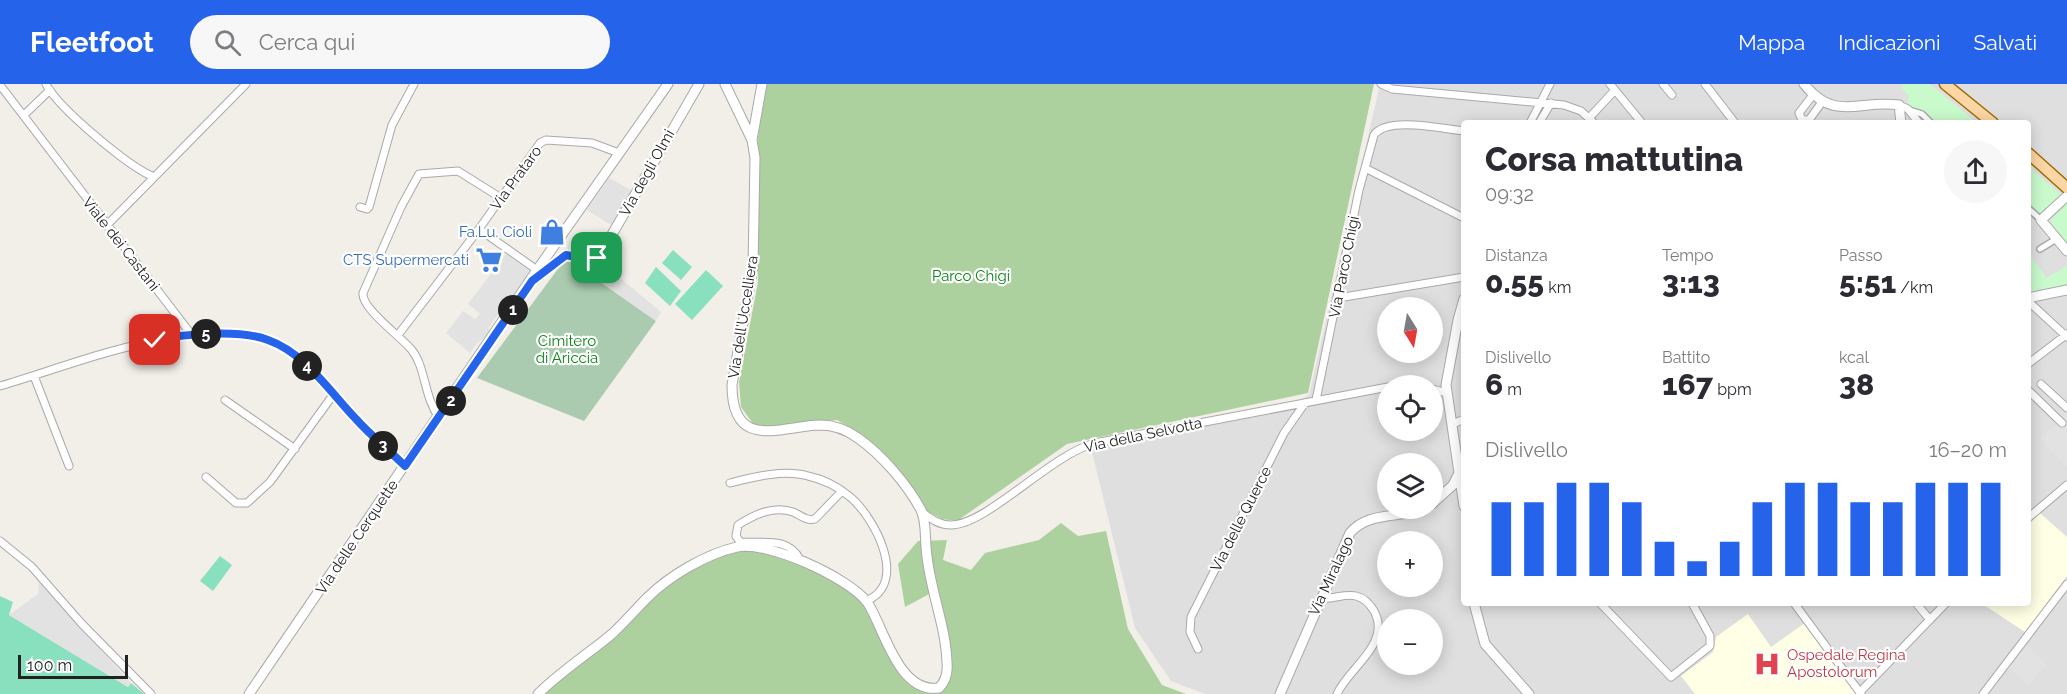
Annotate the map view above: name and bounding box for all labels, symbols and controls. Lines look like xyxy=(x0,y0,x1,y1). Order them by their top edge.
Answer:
search box xyxy=(190,15,610,69)
text: Fleetfoot xyxy=(30,26,154,59)
icon: search xyxy=(211,26,244,59)
text: Cerca qui xyxy=(259,29,355,55)
text: Mappa xyxy=(1738,30,1805,55)
text: Indicazioni xyxy=(1838,30,1941,55)
text: Salvati xyxy=(1974,30,2037,55)
street label: Via degli Olmi xyxy=(616,126,678,220)
text: Corsa mattutina xyxy=(1485,140,1743,179)
button: share xyxy=(1944,140,2007,203)
street label: Via Prataro xyxy=(487,142,545,214)
text: 09:32 xyxy=(1485,182,1534,206)
street label: Viale dei Castani xyxy=(79,193,163,295)
street label: Via Parco Chigi xyxy=(1325,214,1363,320)
shop icon: Fa.Lu. Cioli xyxy=(537,217,567,247)
place label: Fa.Lu. Cioli xyxy=(459,223,532,241)
pin xyxy=(571,232,622,283)
icon: arrive xyxy=(580,241,613,274)
supermarket icon: CTS Supermercati xyxy=(474,245,504,275)
text: Distanza xyxy=(1485,246,1548,265)
text: Tempo xyxy=(1662,246,1713,265)
text: Passo xyxy=(1839,246,1883,265)
place label: CTS Supermercati xyxy=(343,251,469,269)
street label: Via dell'Uccelliera xyxy=(724,254,762,380)
text: 0.55 xyxy=(1485,265,1544,300)
text: 3:13 xyxy=(1662,265,1720,300)
text: 5:51 xyxy=(1839,265,1896,300)
park label: Parco Chigi xyxy=(932,267,1010,285)
text: km xyxy=(1544,278,1571,297)
text: /km xyxy=(1896,278,1933,297)
pin: 1 xyxy=(498,295,528,325)
north arrow xyxy=(1377,297,1443,363)
map controls xyxy=(1377,297,1443,675)
text: 1 xyxy=(509,300,517,319)
pin xyxy=(129,314,180,365)
pin: 5 xyxy=(191,319,221,349)
icon: check xyxy=(138,323,171,356)
text: 5 xyxy=(202,324,210,343)
park label: Cimitero di Ariccia xyxy=(536,332,598,367)
text: Dislivello xyxy=(1485,348,1551,367)
text: Battito xyxy=(1662,348,1710,367)
text: kcal xyxy=(1839,348,1869,367)
pin: 4 xyxy=(292,351,322,381)
text: 4 xyxy=(302,356,312,375)
text: 6 xyxy=(1485,367,1503,402)
text: 167 xyxy=(1662,367,1713,402)
text: 38 xyxy=(1839,367,1874,402)
button: locate xyxy=(1377,375,1443,441)
text: m xyxy=(1503,380,1522,399)
text: bpm xyxy=(1713,380,1752,399)
pin: 2 xyxy=(436,386,466,416)
text: 2 xyxy=(446,391,456,410)
street label: Via della Selvotta xyxy=(1082,414,1204,456)
pin: 3 xyxy=(368,431,398,461)
text: 3 xyxy=(379,436,387,455)
text: Dislivello xyxy=(1485,438,1568,462)
text: 16–20 m xyxy=(1929,438,2007,462)
button: layers xyxy=(1377,453,1443,519)
street label: Via delle Querce xyxy=(1207,463,1275,574)
street label: Via delle Cerquette xyxy=(312,476,402,598)
button: + xyxy=(1377,531,1443,597)
street label: Via Miralago xyxy=(1305,533,1357,619)
button: − xyxy=(1377,609,1443,675)
place label: Ospedale Regina Apostolorum xyxy=(1787,646,1906,681)
hospital icon: Ospedale Regina Apostolorum xyxy=(1752,649,1782,679)
scale bar xyxy=(18,652,128,680)
text: 100 m xyxy=(27,656,72,675)

